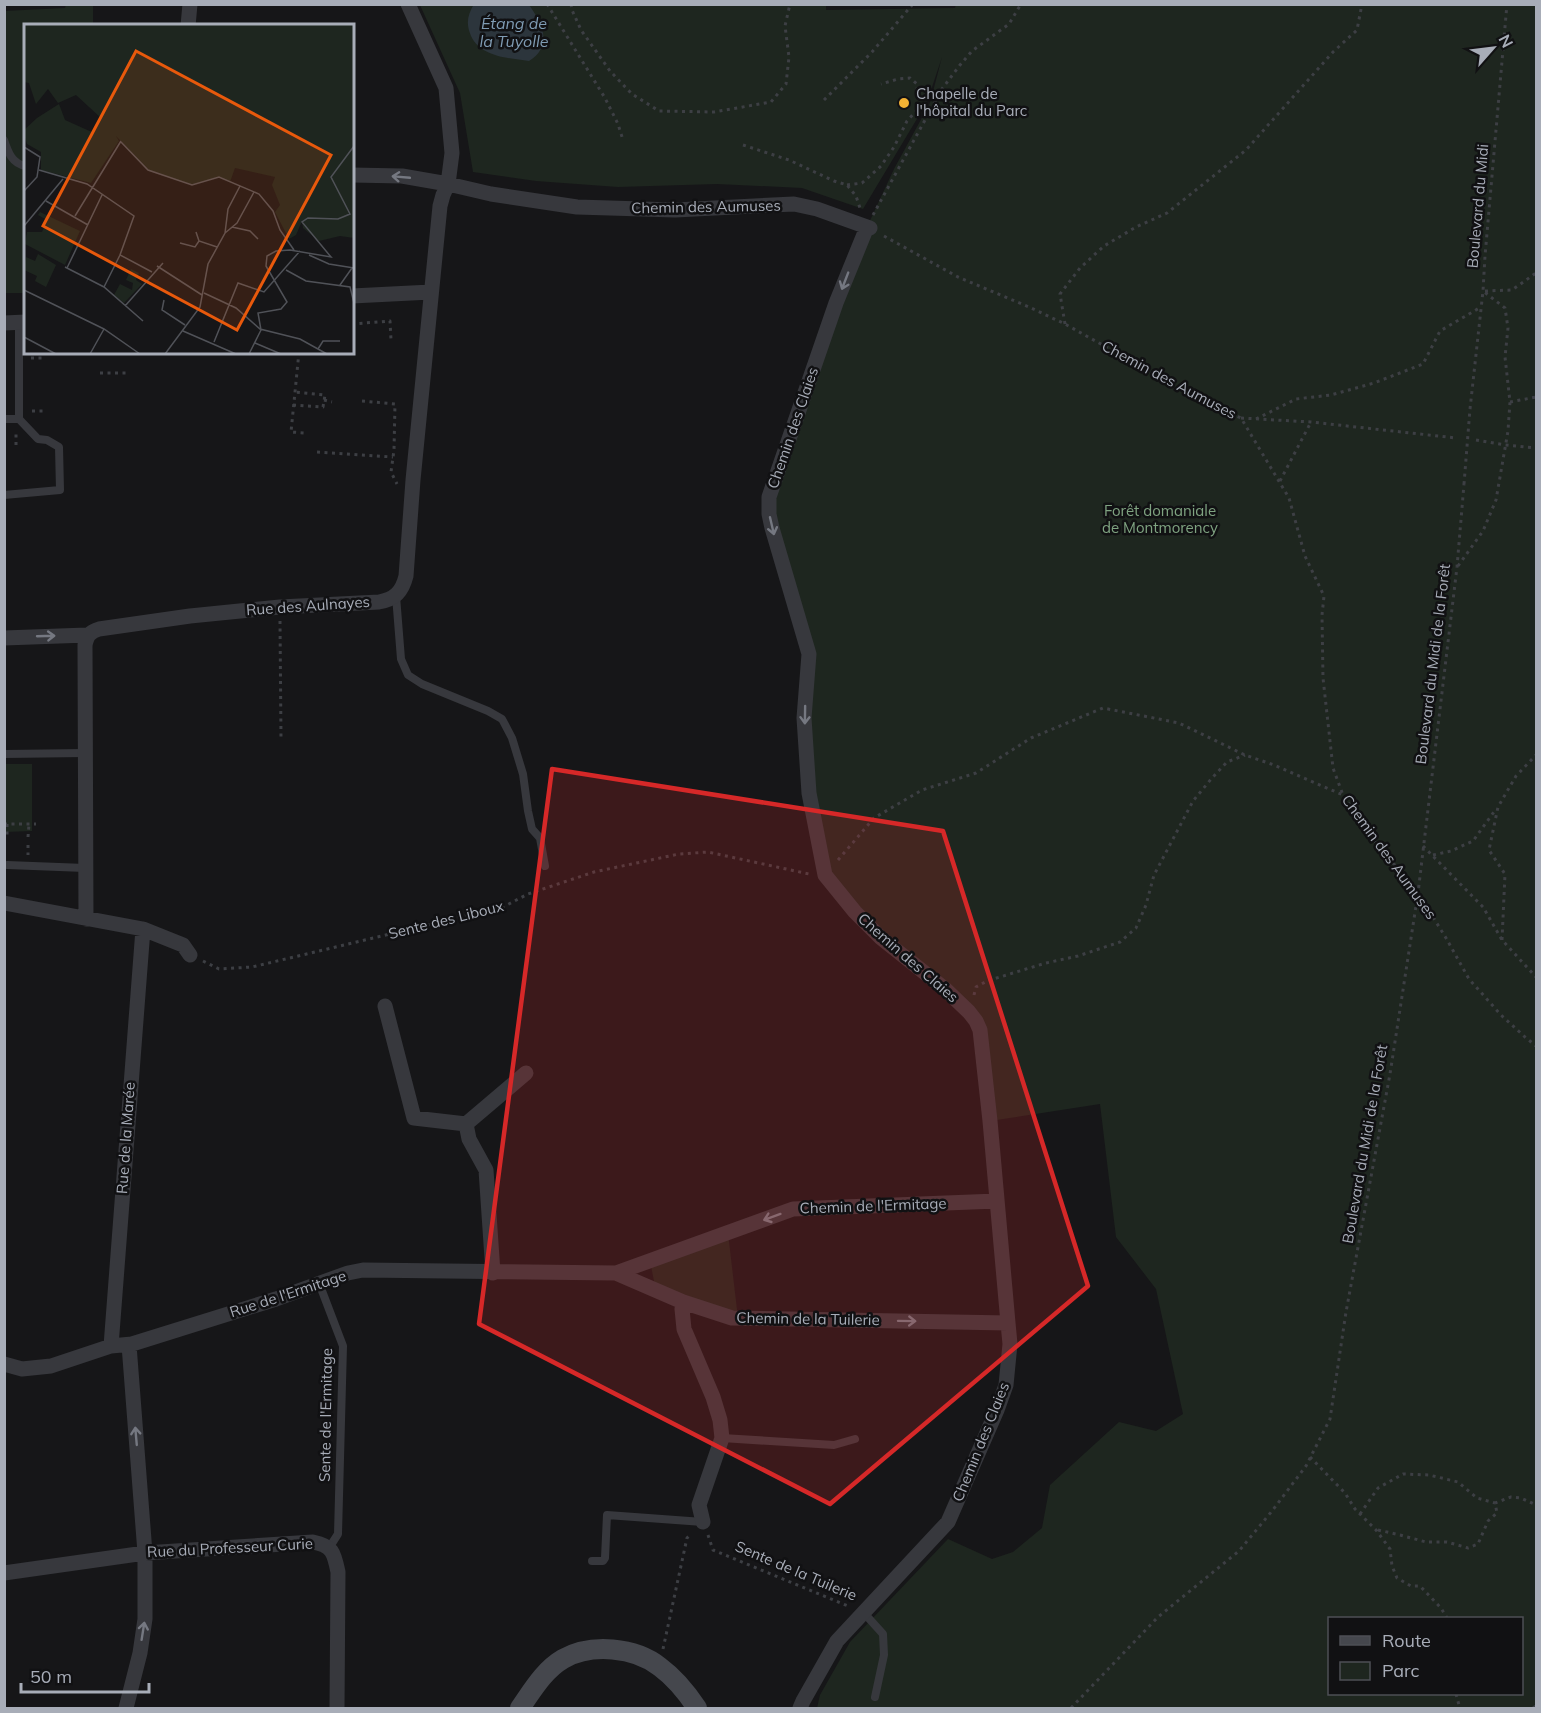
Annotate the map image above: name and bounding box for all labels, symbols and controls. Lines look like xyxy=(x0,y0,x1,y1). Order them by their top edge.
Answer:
water label: Étang de la Tuyolle xyxy=(479,13,549,51)
north arrow xyxy=(1463,18,1523,78)
inset map xyxy=(24,24,354,354)
text: N xyxy=(1495,31,1518,51)
place label: Chapelle de l'hôpital du Parc xyxy=(916,84,1027,120)
marker: Chapelle de l'hôpital du Parc xyxy=(897,96,911,110)
street label: Boulevard du Midi xyxy=(1463,143,1492,269)
one-way arrow xyxy=(391,171,411,182)
street label: Chemin des Aumuses xyxy=(631,196,781,217)
one-way arrow xyxy=(839,271,850,290)
street label: Chemin des Aumuses xyxy=(1099,336,1240,423)
street label: Chemin des Claies xyxy=(763,365,822,491)
park label: Forêt domaniale de Montmorency xyxy=(1102,501,1218,537)
one-way arrow xyxy=(767,516,779,535)
street label: Boulevard du Midi de la Forêt xyxy=(1411,563,1454,765)
street label: Rue des Aulnayes xyxy=(245,592,371,619)
one-way arrow xyxy=(35,631,55,642)
one-way arrow xyxy=(799,705,811,725)
street label: Chemin des Aumuses xyxy=(1338,791,1441,923)
street label: Sente des Liboux xyxy=(386,896,505,943)
street label: Chemin des Claies xyxy=(854,909,963,1007)
street label: Boulevard du Midi de la Forêt xyxy=(1338,1043,1391,1245)
street label: Rue de la Marée xyxy=(112,1081,139,1195)
street label: Chemin de l'Ermitage xyxy=(799,1193,947,1218)
one-way arrow xyxy=(763,1212,782,1223)
street label: Rue de l'Ermitage xyxy=(227,1266,349,1321)
street label: Chemin de la Tuilerie xyxy=(736,1308,880,1329)
one-way arrow xyxy=(897,1315,917,1327)
street label: Sente de l'Ermitage xyxy=(315,1348,336,1482)
street label: Chemin des Claies xyxy=(948,1379,1013,1504)
one-way arrow xyxy=(130,1427,141,1447)
street label: Rue du Professeur Curie xyxy=(147,1534,313,1561)
street label: Sente de la Tuilerie xyxy=(733,1536,860,1605)
legend xyxy=(1328,1617,1523,1695)
one-way arrow xyxy=(138,1622,149,1641)
text: Route xyxy=(1382,1629,1431,1652)
scale bar xyxy=(21,1656,148,1694)
text: Parc xyxy=(1382,1659,1420,1682)
text: 50 m xyxy=(30,1665,72,1688)

